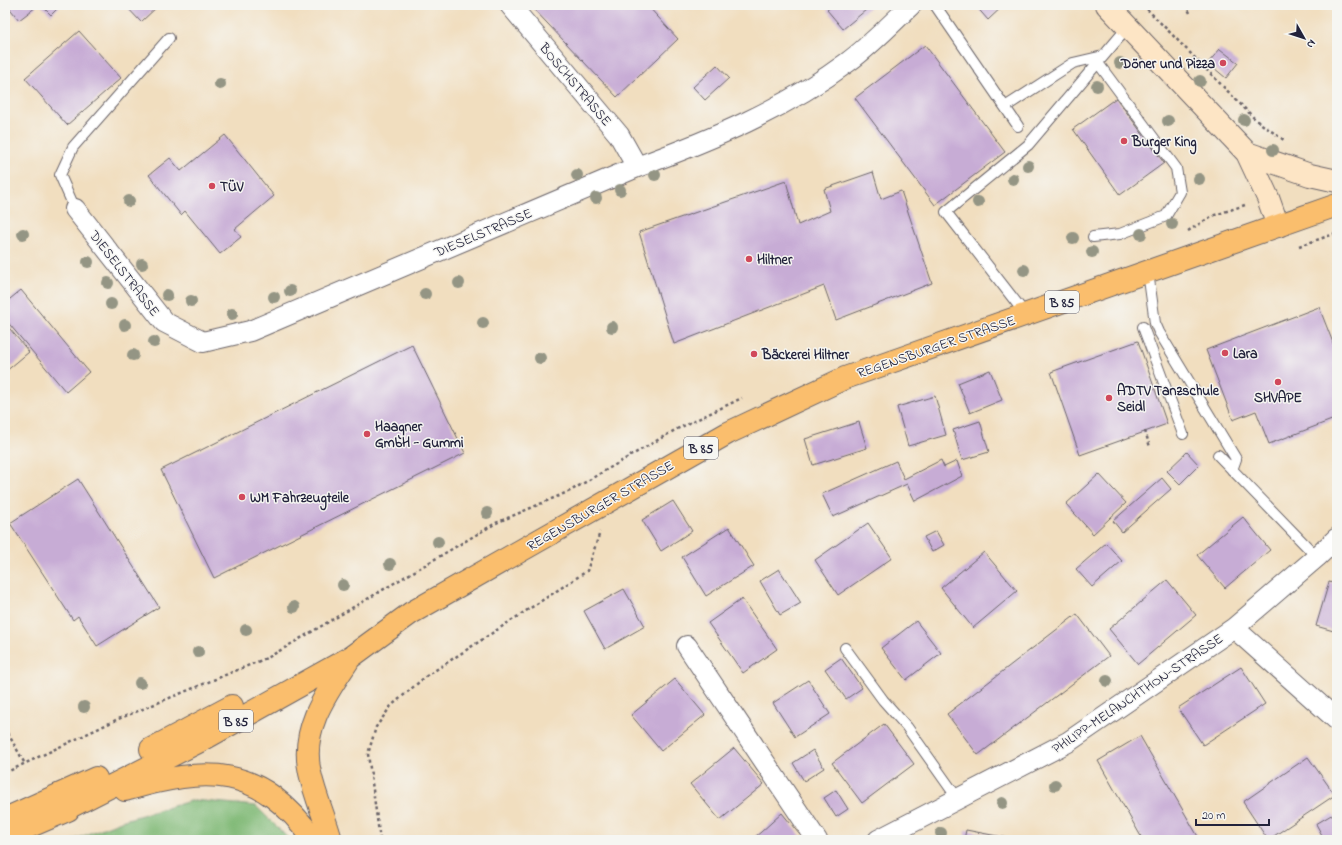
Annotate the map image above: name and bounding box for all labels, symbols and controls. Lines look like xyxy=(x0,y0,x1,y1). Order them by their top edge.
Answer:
north arrow xyxy=(1284,18,1324,58)
text: N xyxy=(1302,36,1320,52)
street label: BOSCHSTRASSE xyxy=(533,38,616,131)
place label: Döner und Pizza xyxy=(1120,54,1215,75)
marker: Döner und Pizza xyxy=(1218,58,1228,68)
place label: Burger King xyxy=(1131,132,1197,155)
marker: Burger King xyxy=(1119,136,1129,146)
place label: TÜV xyxy=(220,177,244,198)
marker: TÜV xyxy=(207,181,217,191)
street label: DIESELSTRASSE xyxy=(430,203,536,264)
street label: DIESELSTRASSE xyxy=(83,225,164,322)
place label: Hiltner xyxy=(757,250,793,271)
marker: Hiltner xyxy=(744,254,754,264)
road number: B 85 xyxy=(1045,291,1079,313)
street label: REGENSBURGER STRASSE xyxy=(854,310,1019,384)
place label: Lara xyxy=(1233,344,1258,365)
place label: Bäckerei Hiltner xyxy=(761,345,850,366)
marker: Lara xyxy=(1220,348,1230,358)
marker: Bäckerei Hiltner xyxy=(749,349,759,359)
marker: SHVAPE xyxy=(1273,377,1283,387)
place label: ADTV Tanzschule Seidl xyxy=(1117,381,1220,418)
place label: SHVAPE xyxy=(1254,388,1303,409)
marker: ADTV Tanzschule Seidl xyxy=(1104,393,1114,403)
place label: Haagner GmbH - Gummi xyxy=(375,417,464,454)
marker: Haagner GmbH - Gummi xyxy=(362,429,372,439)
road number: B 85 xyxy=(684,437,718,459)
street label: REGENSBURGER STRASSE xyxy=(523,456,678,557)
place label: WM Fahrzeugteile xyxy=(250,488,350,511)
marker: WM Fahrzeugteile xyxy=(237,492,247,502)
street label: PHILIPP-MELANCHTHON-STRASSE xyxy=(1048,629,1228,760)
road number: B 85 xyxy=(219,710,253,732)
scale bar xyxy=(1196,801,1269,827)
text: 20 m xyxy=(1202,807,1225,825)

